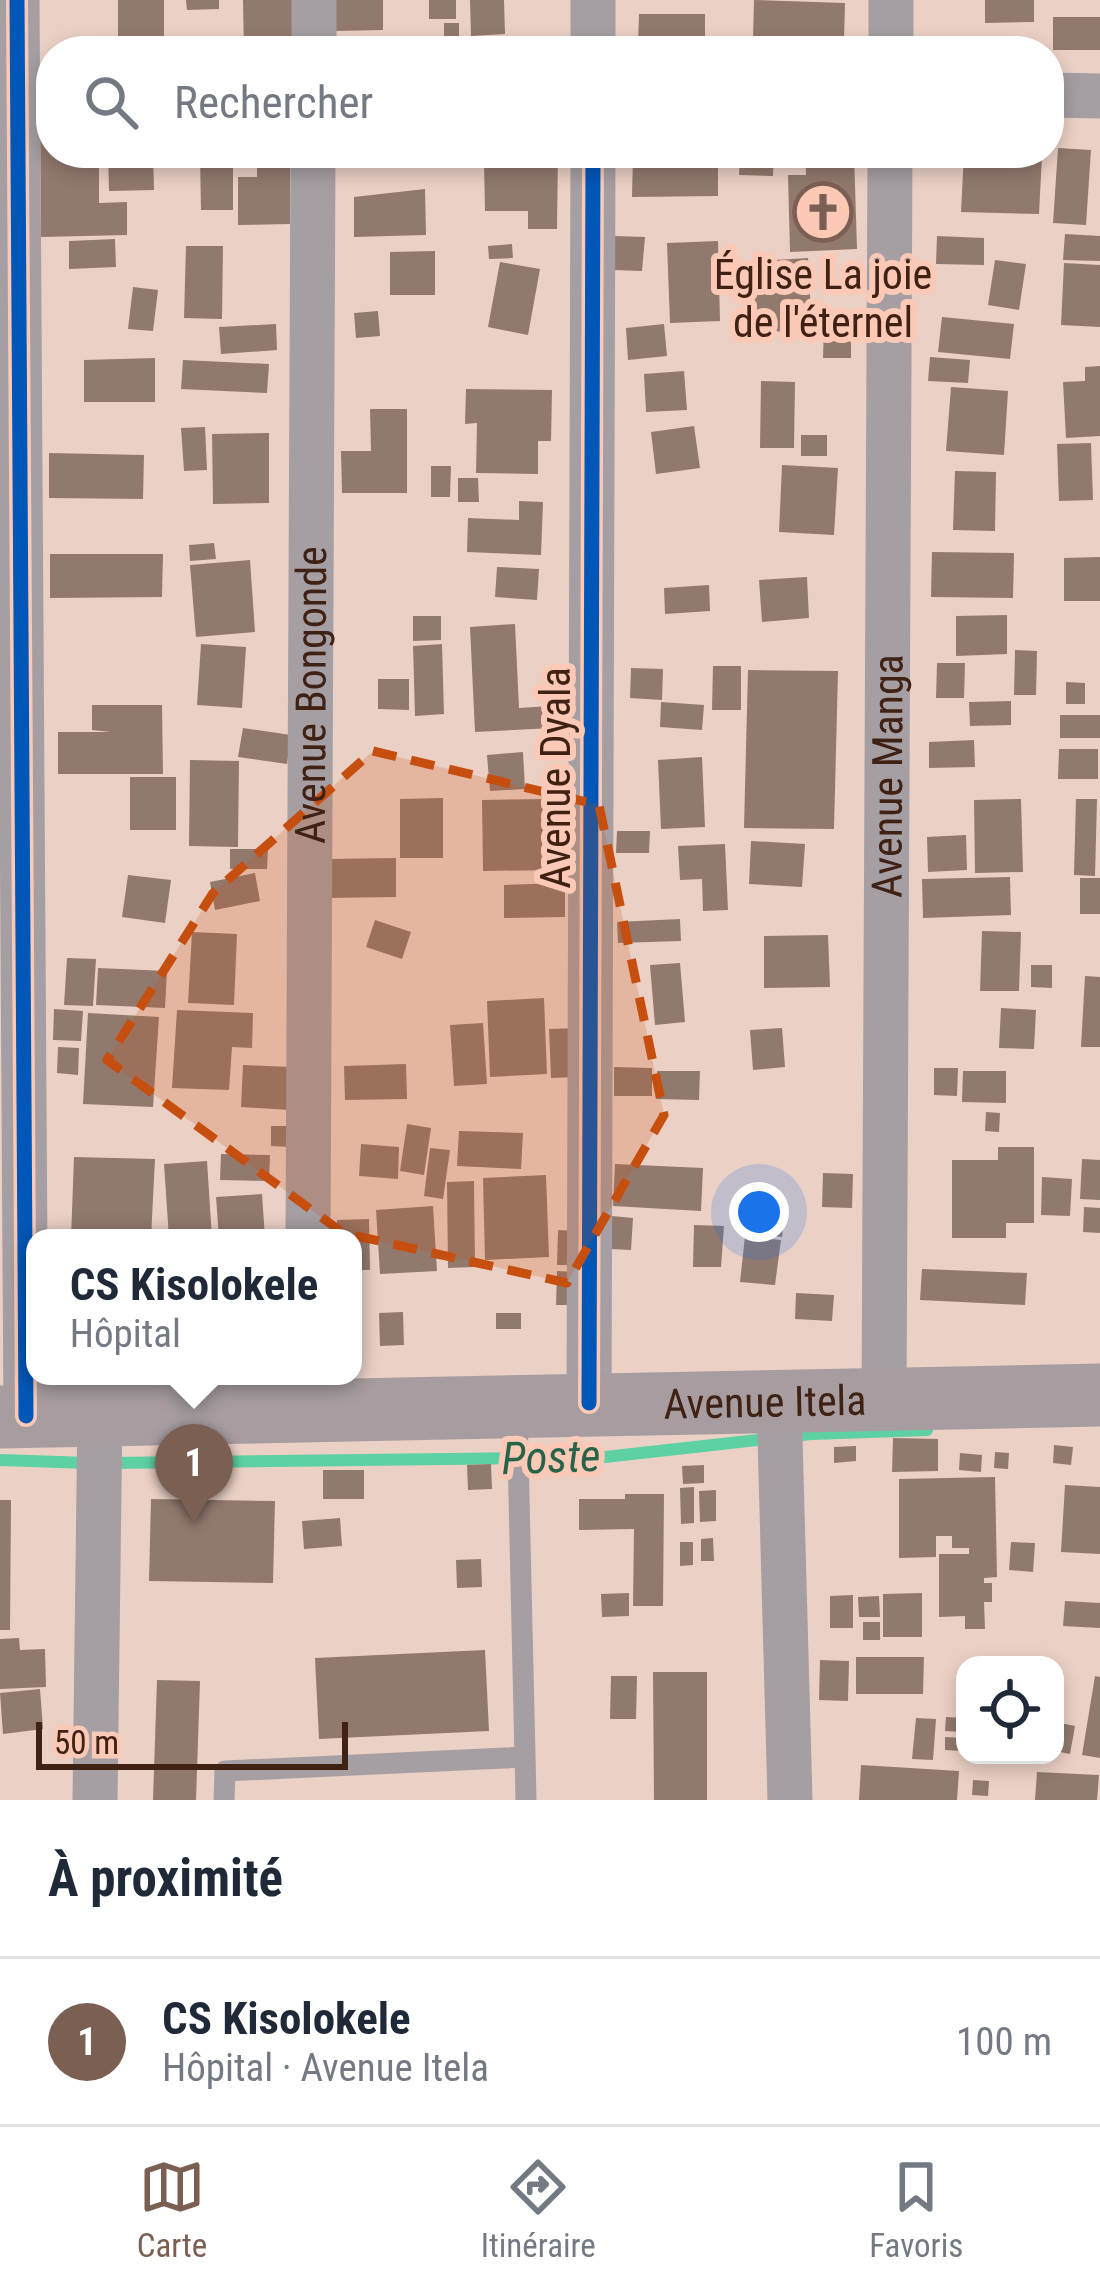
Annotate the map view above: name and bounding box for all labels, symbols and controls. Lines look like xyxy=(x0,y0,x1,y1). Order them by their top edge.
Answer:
search box xyxy=(36,36,1064,168)
icon: search xyxy=(78,69,144,135)
text: Rechercher xyxy=(174,76,373,129)
church icon: Église La joie de l'éternel xyxy=(792,181,854,243)
place label: Église La joie de l'éternel xyxy=(714,250,932,347)
street label: Avenue Bongonde xyxy=(285,546,336,844)
street label: Avenue Manga xyxy=(862,654,912,898)
street label: Avenue Dyala xyxy=(531,667,580,889)
your location xyxy=(729,1182,789,1242)
popup xyxy=(26,1229,362,1385)
text: CS Kisolokele xyxy=(70,1258,318,1311)
text: Hôpital xyxy=(70,1311,181,1357)
street label: Avenue Itela xyxy=(663,1375,867,1428)
pin: 1 xyxy=(155,1424,233,1523)
water label: Poste xyxy=(501,1429,601,1485)
map controls xyxy=(956,1656,1064,1764)
button: locate xyxy=(956,1656,1064,1764)
scale bar xyxy=(36,1716,348,1769)
text: 50 m xyxy=(54,1723,119,1762)
text: À proximité xyxy=(48,1849,283,1908)
text: CS Kisolokele xyxy=(162,1992,411,2045)
text: 1 xyxy=(77,2019,97,2065)
text: 100 m xyxy=(956,2019,1052,2065)
text: Hôpital · Avenue Itela xyxy=(162,2045,489,2091)
tab: Carte xyxy=(137,2154,207,2265)
tab: Itinéraire xyxy=(481,2154,596,2265)
tab: Favoris xyxy=(869,2154,963,2265)

